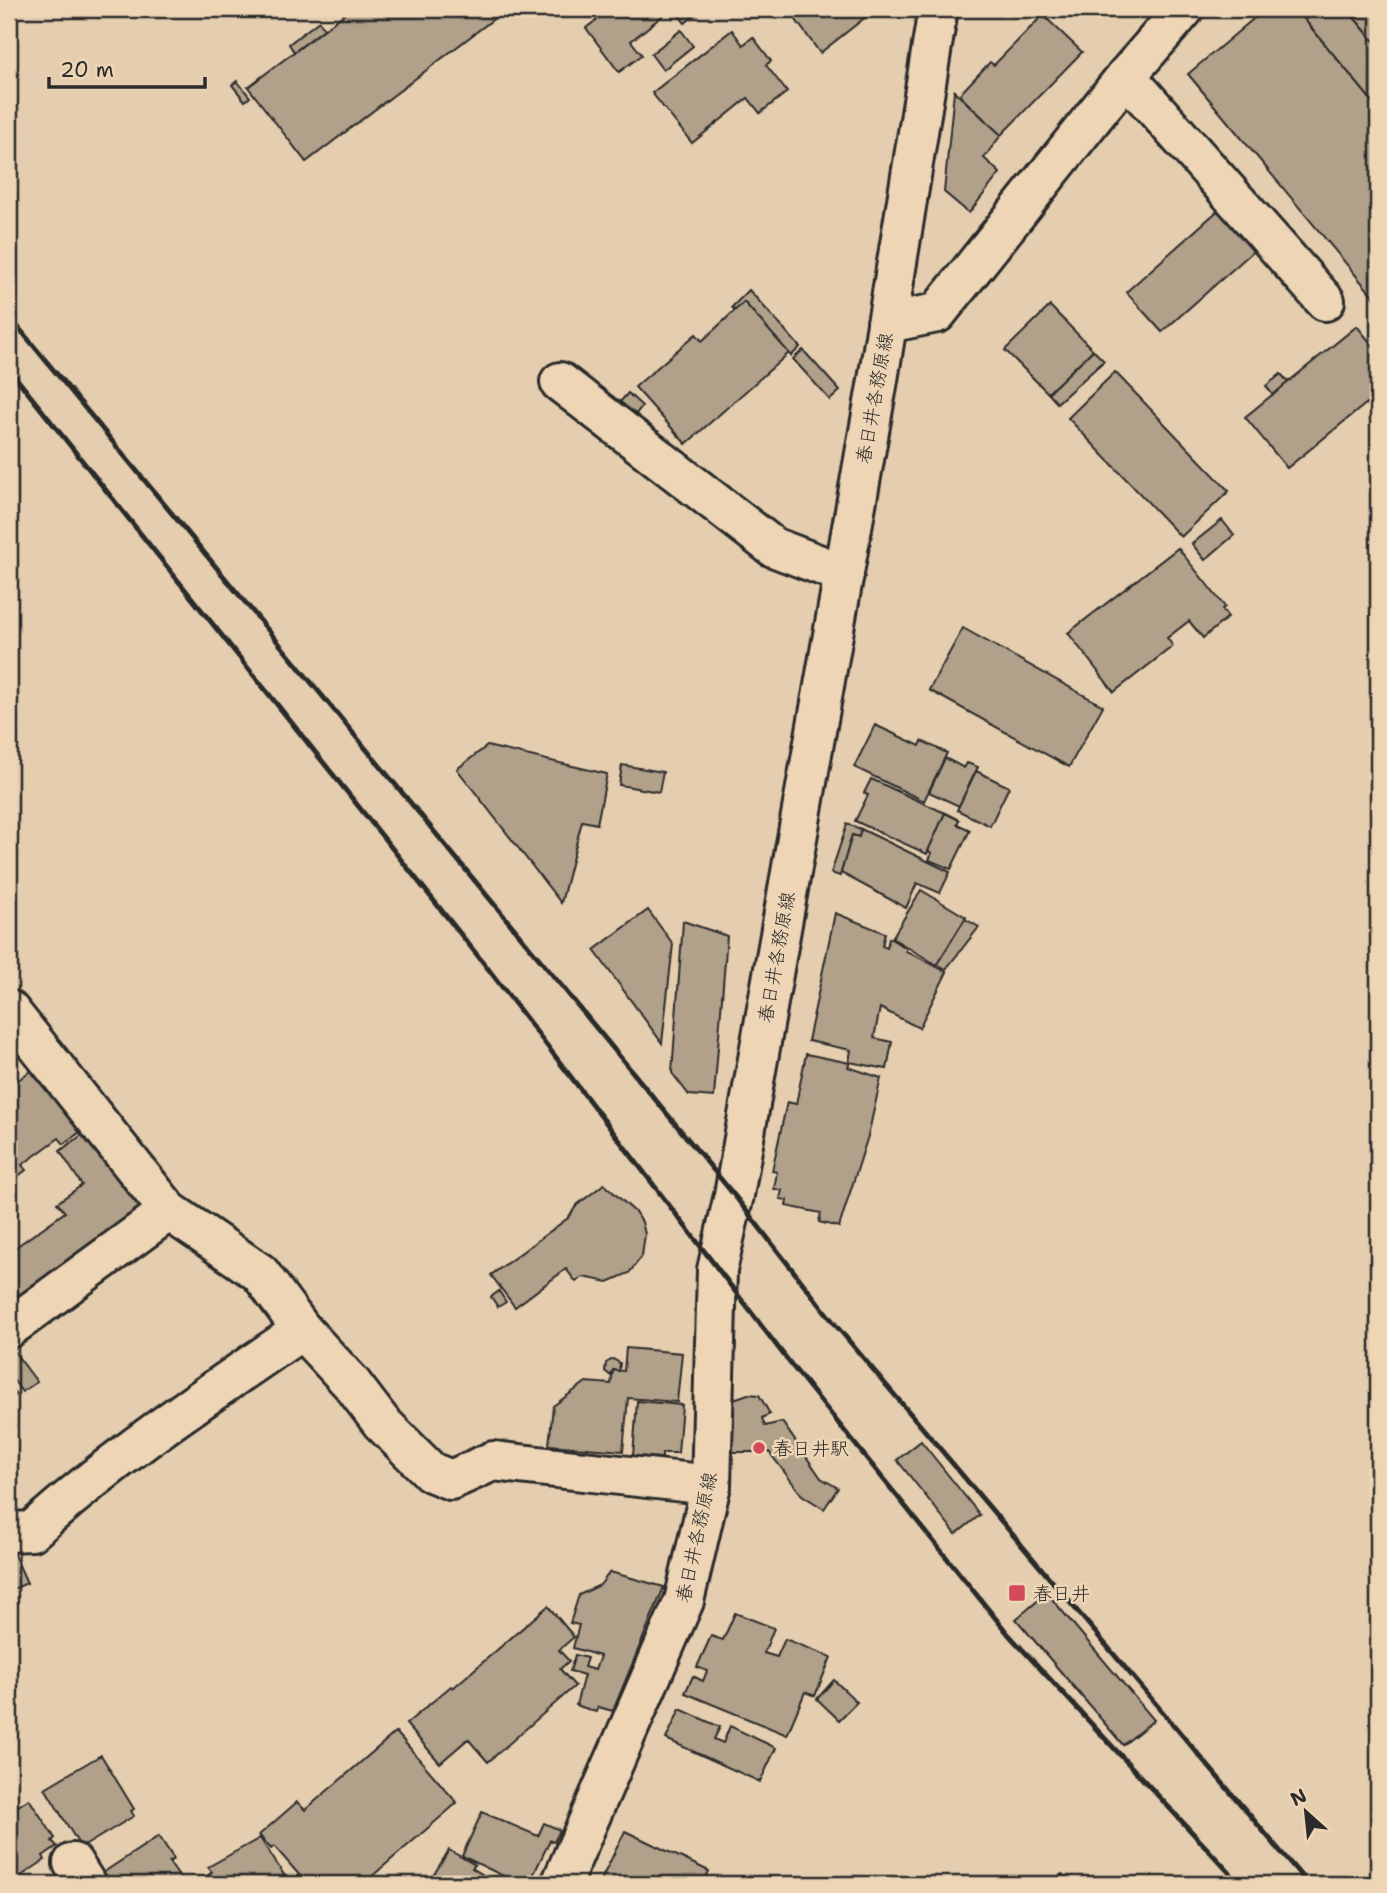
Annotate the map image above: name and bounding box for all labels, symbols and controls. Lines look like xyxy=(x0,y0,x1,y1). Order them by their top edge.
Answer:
scale bar xyxy=(49,46,205,90)
text: 20 m xyxy=(60,56,114,84)
street label: 春日井各務原線 xyxy=(851,330,898,466)
street label: 春日井各務原線 xyxy=(753,889,800,1025)
place label: 春日井駅 xyxy=(773,1436,849,1461)
marker: 春日井駅 xyxy=(751,1440,767,1456)
street label: 春日井各務原線 xyxy=(670,1469,723,1605)
place label: 春日井 xyxy=(1033,1581,1090,1606)
marker: 春日井 xyxy=(1007,1583,1027,1603)
north arrow xyxy=(1272,1778,1342,1848)
text: N xyxy=(1286,1783,1311,1812)

